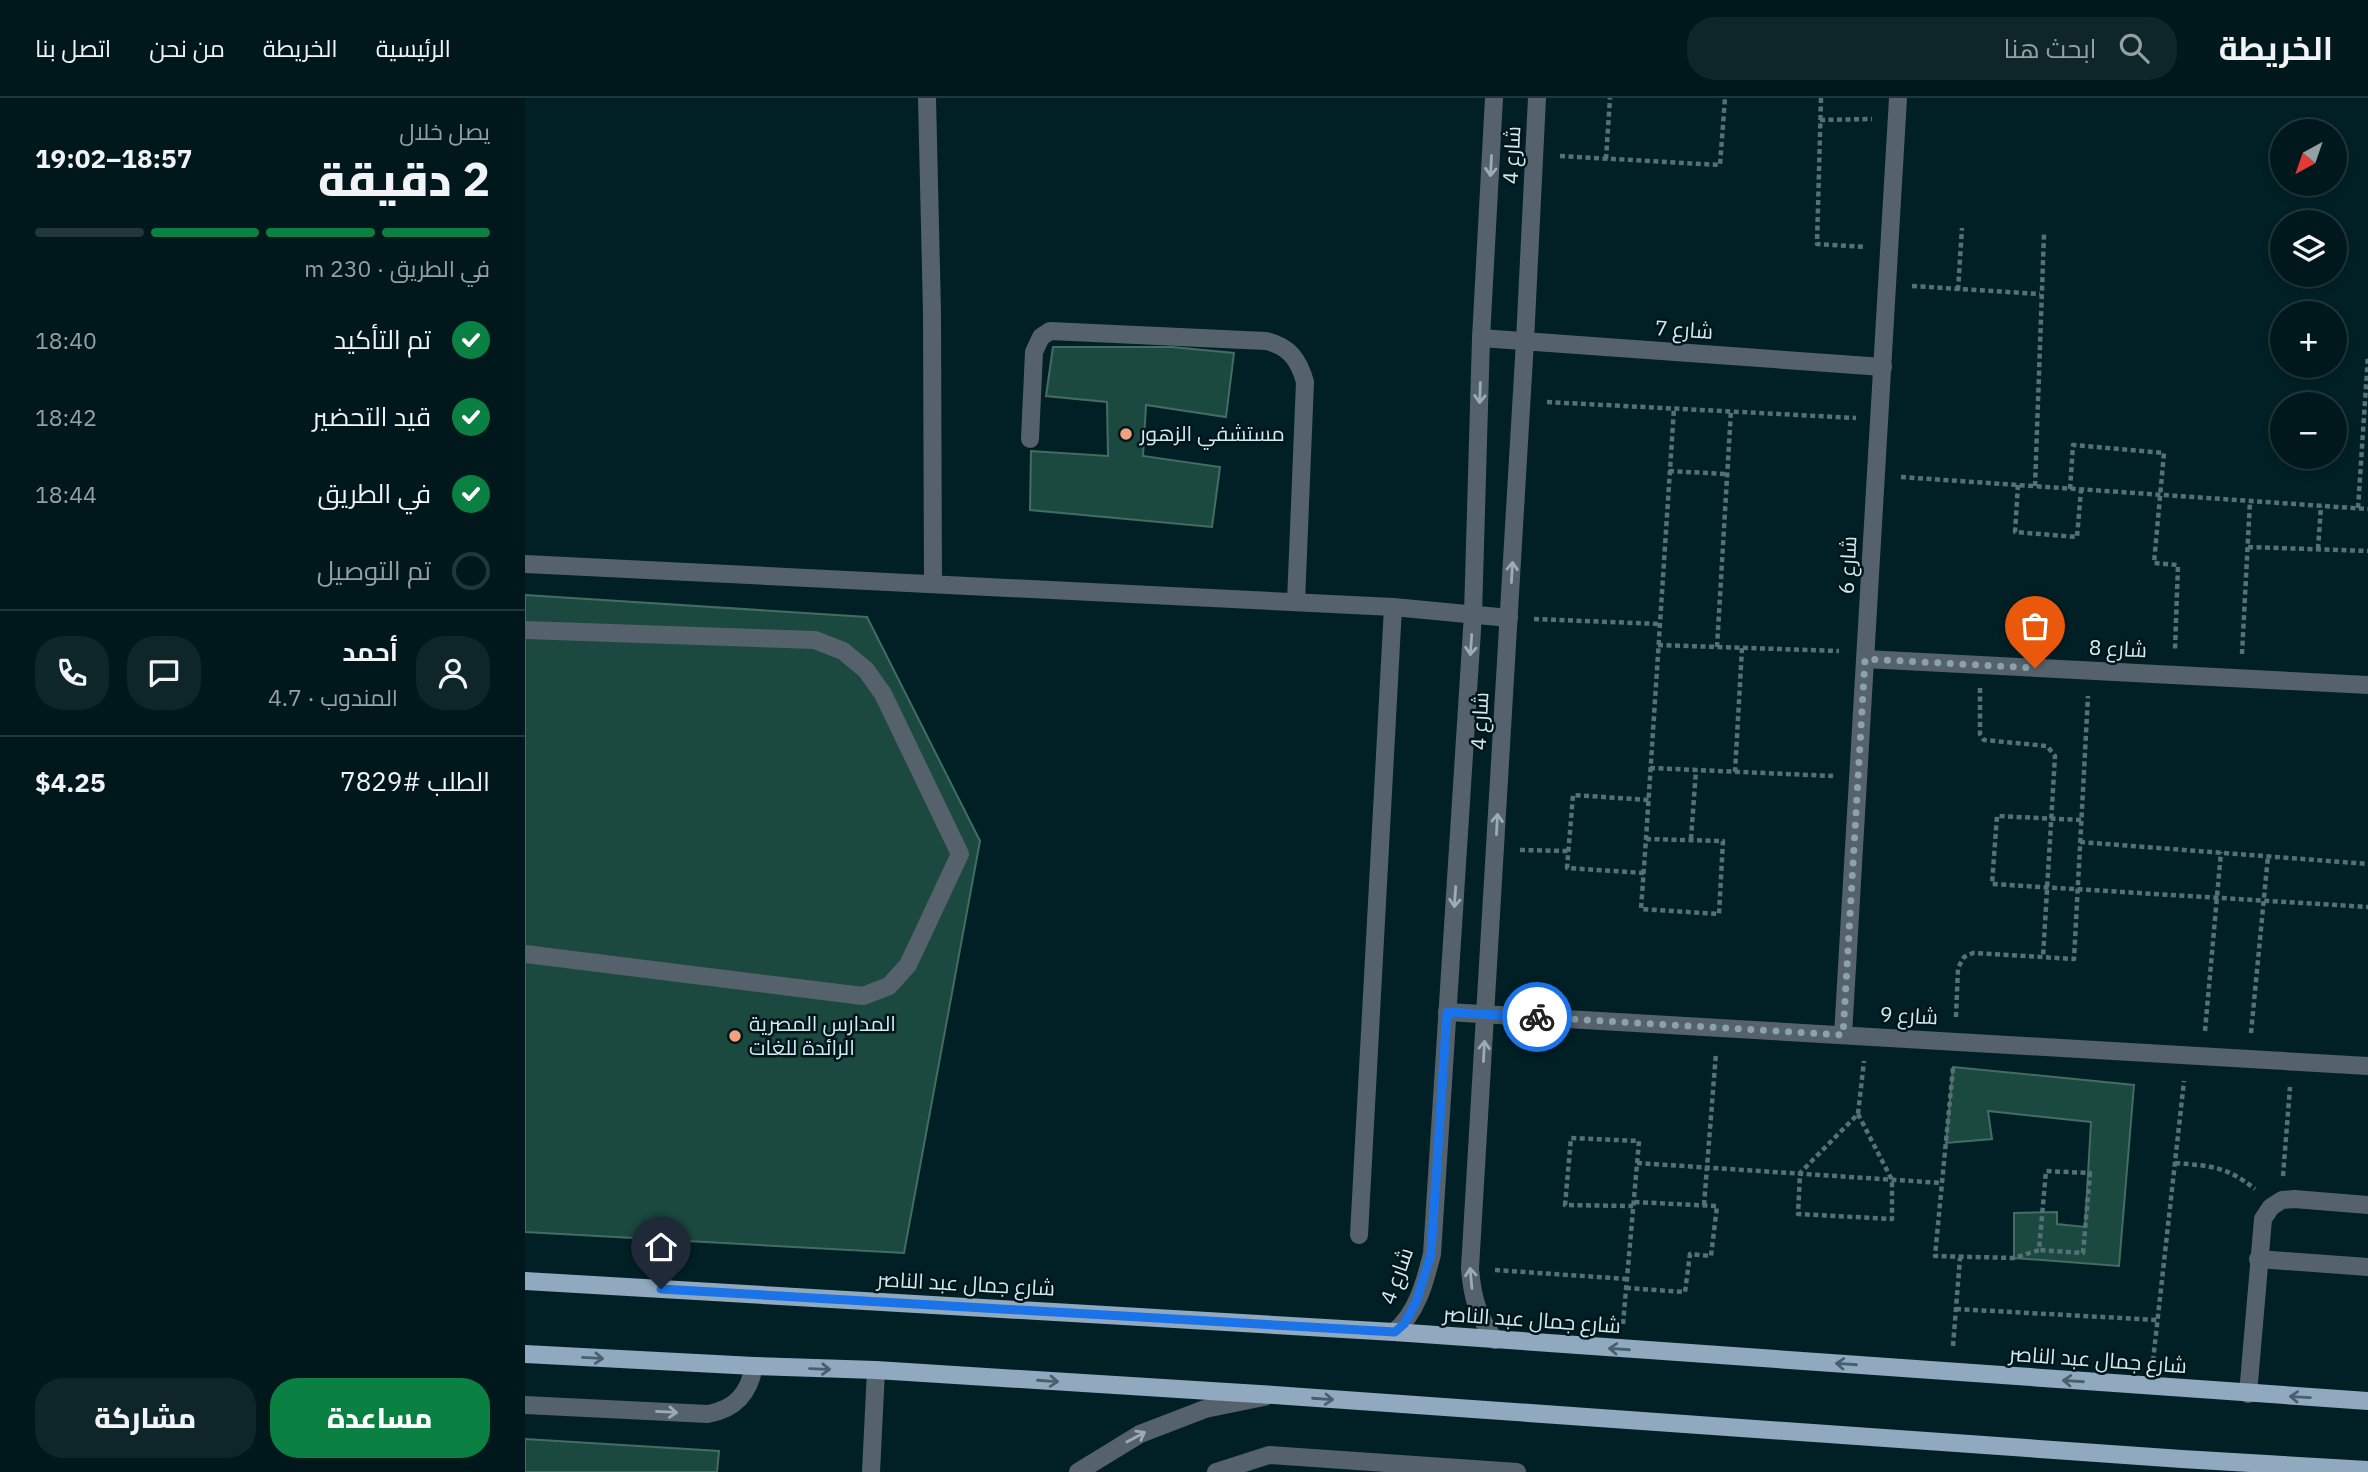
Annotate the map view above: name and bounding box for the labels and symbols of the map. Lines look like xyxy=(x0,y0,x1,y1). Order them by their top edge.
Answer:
north arrow xyxy=(2270,119,2347,196)
street label: شارع 4 xyxy=(1495,125,1528,185)
one-way arrow xyxy=(1484,154,1497,177)
street label: شارع 7 xyxy=(1654,313,1714,346)
one-way arrow xyxy=(1473,382,1486,405)
place label: مستشفي الزهور xyxy=(1139,419,1285,450)
marker: مستشفي الزهور xyxy=(1118,426,1134,442)
street label: شارع 6 xyxy=(1831,535,1864,595)
one-way arrow xyxy=(1505,561,1518,584)
pin xyxy=(2005,596,2065,668)
street label: شارع 8 xyxy=(2088,632,2148,665)
one-way arrow xyxy=(1464,633,1477,656)
street label: شارع 4 xyxy=(1463,691,1496,751)
one-way arrow xyxy=(1490,813,1503,836)
one-way arrow xyxy=(1448,885,1461,908)
courier xyxy=(1502,982,1572,1052)
street label: شارع 9 xyxy=(1879,999,1939,1032)
place label: المدارس المصرية الرائدة للغات xyxy=(749,1009,896,1061)
marker: المدارس المصرية الرائدة للغات xyxy=(727,1028,743,1044)
one-way arrow xyxy=(1478,1040,1491,1063)
pin xyxy=(631,1217,691,1289)
street label: شارع 4 xyxy=(1373,1244,1420,1308)
street label: شارع جمال عبد الناصر xyxy=(875,1264,1056,1303)
one-way arrow xyxy=(1464,1267,1477,1290)
street label: شارع جمال عبد الناصر xyxy=(1441,1299,1622,1340)
street label: شارع جمال عبد الناصر xyxy=(2007,1339,2188,1380)
one-way arrow xyxy=(1608,1342,1631,1355)
one-way arrow xyxy=(581,1351,604,1364)
one-way arrow xyxy=(1835,1357,1858,1370)
one-way arrow xyxy=(809,1362,832,1375)
one-way arrow xyxy=(2062,1374,2085,1387)
one-way arrow xyxy=(1036,1375,1058,1388)
one-way arrow xyxy=(2289,1390,2312,1403)
one-way arrow xyxy=(1312,1393,1334,1406)
one-way arrow xyxy=(655,1405,678,1418)
one-way arrow xyxy=(1125,1430,1146,1443)

